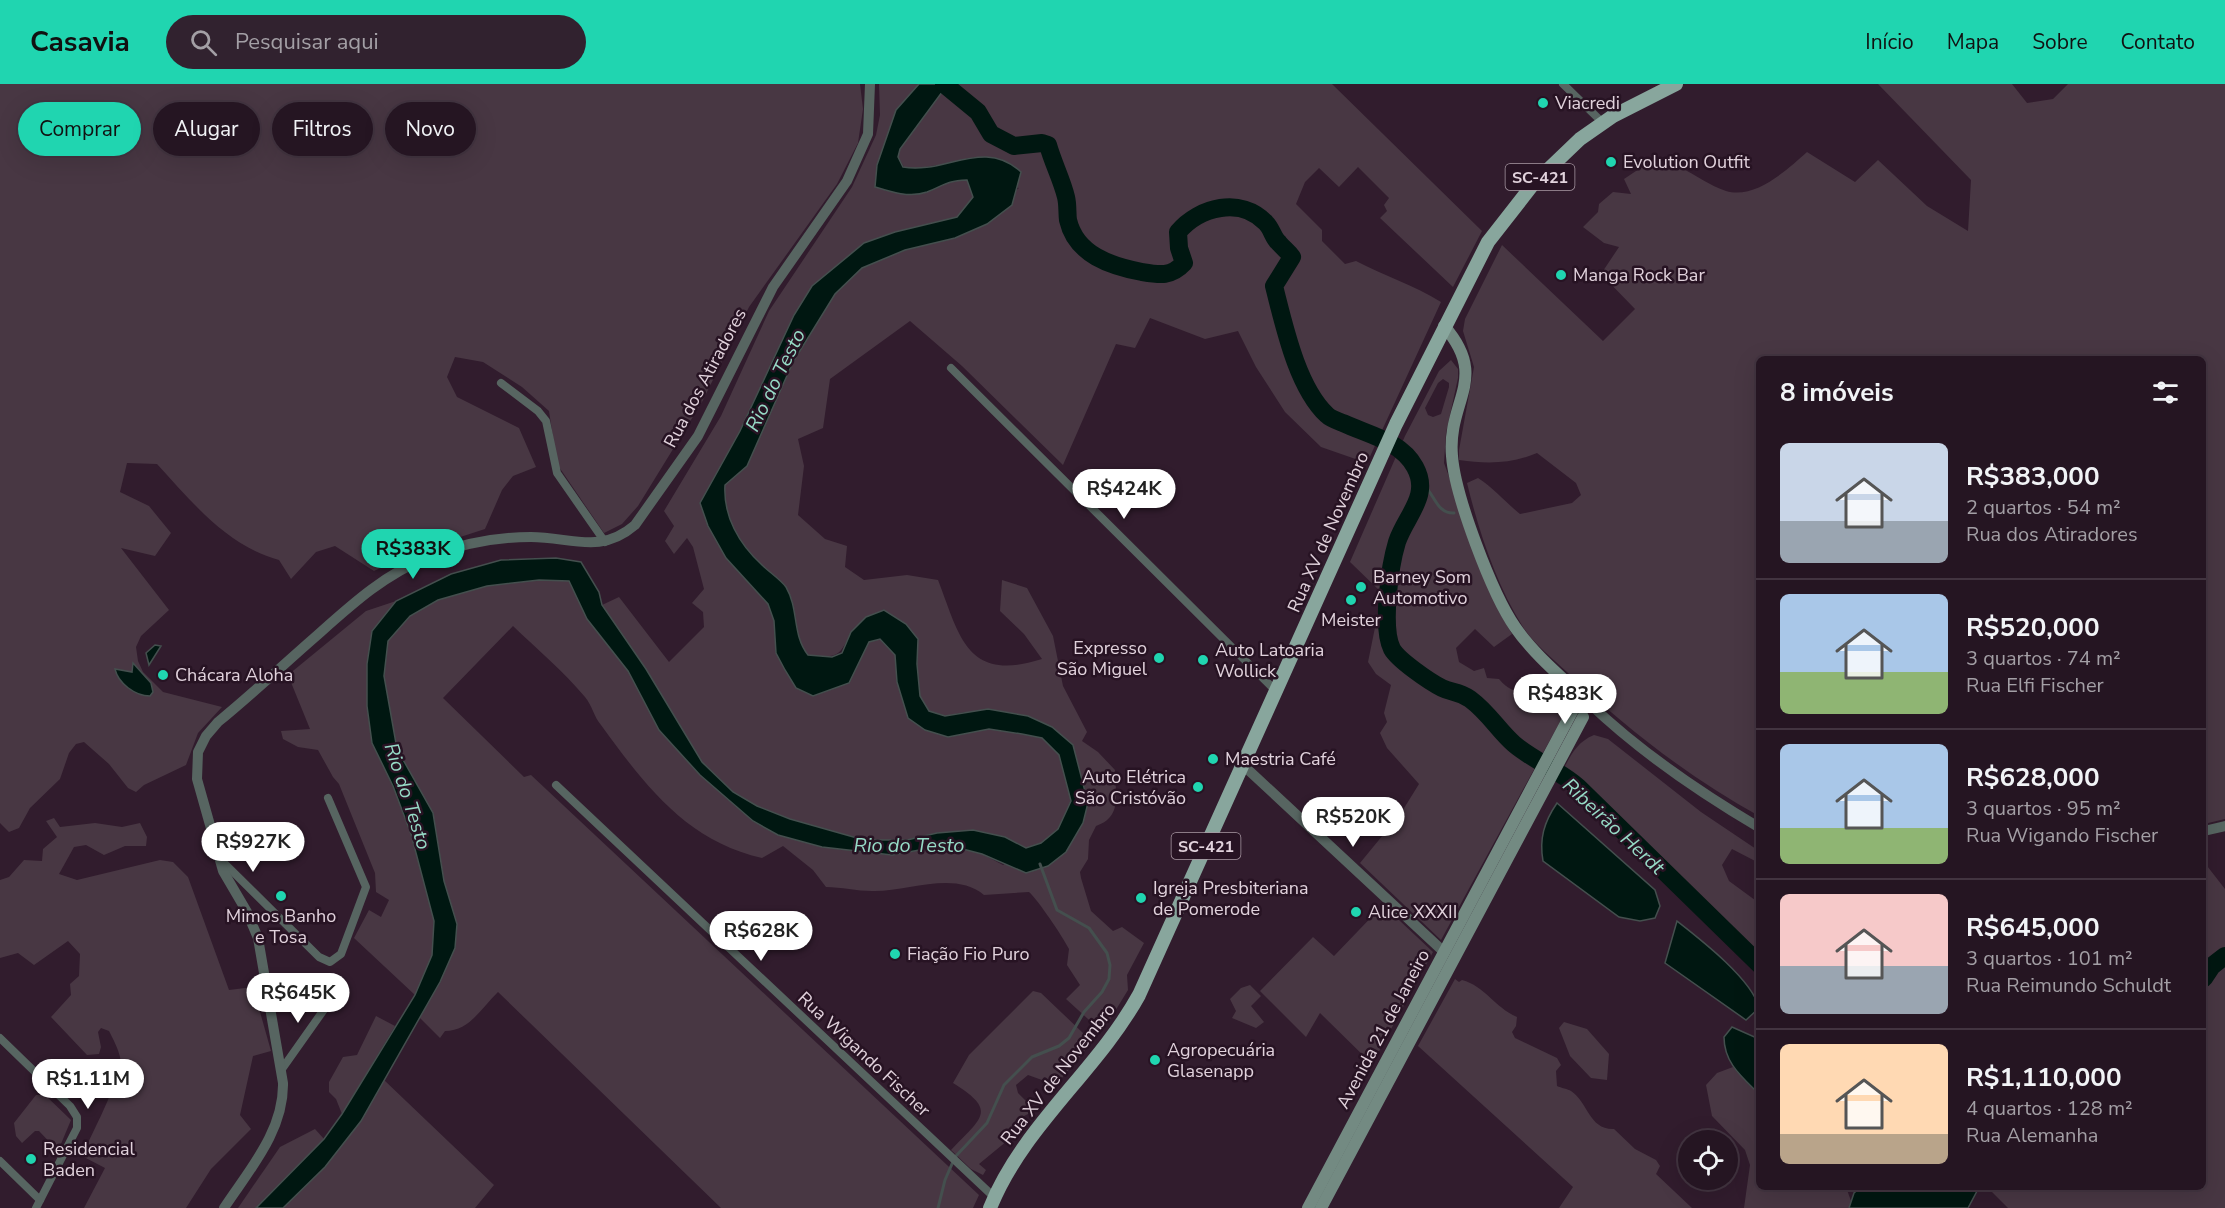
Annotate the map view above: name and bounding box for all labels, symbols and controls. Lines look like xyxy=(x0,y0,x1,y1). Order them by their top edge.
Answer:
search box xyxy=(166,15,586,69)
text: Casavia xyxy=(30,23,130,61)
icon: search xyxy=(187,26,220,59)
text: Pesquisar aqui xyxy=(235,27,379,57)
text: Início xyxy=(1865,28,1914,56)
text: Mapa xyxy=(1947,28,1999,56)
text: Sobre xyxy=(2032,28,2088,56)
text: Contato xyxy=(2121,28,2195,56)
place label: Viacredi xyxy=(1554,91,1620,115)
marker: Viacredi xyxy=(1536,96,1550,110)
chip: Comprar xyxy=(18,102,141,156)
chip: Alugar xyxy=(153,102,260,156)
chip: Filtros xyxy=(272,102,373,156)
chip: Novo xyxy=(385,102,476,156)
place label: Evolution Outfit xyxy=(1623,150,1751,174)
marker: Evolution Outfit xyxy=(1604,155,1618,169)
road number: SC-421 xyxy=(1506,164,1574,190)
place label: Manga Rock Bar xyxy=(1573,263,1705,287)
marker: Manga Rock Bar xyxy=(1554,268,1568,282)
street label: Rua dos Atiradores xyxy=(658,304,752,452)
water label: Rio do Testo xyxy=(739,324,812,436)
text: 8 imóveis xyxy=(1780,375,1894,410)
icon: filters xyxy=(2149,376,2182,409)
street label: Rua XV de Novembro xyxy=(1282,448,1374,616)
text: R$383,000 xyxy=(1966,459,2099,494)
icon: home xyxy=(1828,467,1900,539)
pin: R$424K xyxy=(1075,469,1173,520)
text: R$424K xyxy=(1087,475,1162,502)
text: 2 quartos · 54 m² xyxy=(1966,494,2121,521)
text: Rua dos Atiradores xyxy=(1966,521,2138,548)
pin: R$383K xyxy=(364,529,462,580)
text: R$383K xyxy=(376,535,451,562)
place label: Barney Som Automotivo xyxy=(1373,565,1471,610)
marker: Barney Som Automotivo xyxy=(1354,580,1368,594)
marker: Meister xyxy=(1344,593,1358,607)
place label: Meister xyxy=(1321,608,1382,632)
text: R$520,000 xyxy=(1966,610,2099,645)
icon: home xyxy=(1828,618,1900,690)
place label: Expresso São Miguel xyxy=(1057,636,1148,681)
place label: Auto Latoaria Wollick xyxy=(1215,638,1324,683)
text: 3 quartos · 74 m² xyxy=(1966,645,2121,672)
marker: Expresso São Miguel xyxy=(1152,651,1166,665)
marker: Auto Latoaria Wollick xyxy=(1196,653,1210,667)
place label: Chácara Aloha xyxy=(175,663,293,687)
marker: Chácara Aloha xyxy=(156,668,170,682)
text: Rua Elfi Fischer xyxy=(1966,672,2104,699)
pin: R$483K xyxy=(1516,674,1614,725)
text: R$483K xyxy=(1528,680,1603,707)
water label: Rio do Testo xyxy=(378,739,437,853)
place label: Maestria Café xyxy=(1225,747,1336,771)
marker: Maestria Café xyxy=(1206,752,1220,766)
text: R$628,000 xyxy=(1966,760,2099,795)
place label: Auto Elétrica São Cristóvão xyxy=(1075,765,1186,810)
icon: home xyxy=(1828,768,1900,840)
water label: Ribeirão Herdt xyxy=(1557,772,1671,881)
marker: Auto Elétrica São Cristóvão xyxy=(1191,780,1205,794)
text: 3 quartos · 95 m² xyxy=(1966,795,2121,822)
pin: R$520K xyxy=(1304,797,1402,848)
text: R$520K xyxy=(1316,803,1391,830)
pin: R$927K xyxy=(204,822,302,873)
text: Rua Wigando Fischer xyxy=(1966,822,2158,849)
text: R$927K xyxy=(216,828,291,855)
water label: Rio do Testo xyxy=(854,832,964,859)
road number: SC-421 xyxy=(1172,833,1240,859)
place label: Igreja Presbiteriana de Pomerode xyxy=(1153,876,1309,921)
marker: Mimos Banho e Tosa xyxy=(274,889,288,903)
marker: Igreja Presbiteriana de Pomerode xyxy=(1134,891,1148,905)
place label: Alice XXXII xyxy=(1368,900,1457,924)
place label: Mimos Banho e Tosa xyxy=(226,904,336,949)
marker: Alice XXXII xyxy=(1349,905,1363,919)
text: R$645,000 xyxy=(1966,910,2099,945)
pin: R$628K xyxy=(712,911,810,962)
text: R$628K xyxy=(724,917,799,944)
icon: home xyxy=(1828,918,1900,990)
place label: Fiação Fio Puro xyxy=(907,942,1029,966)
street label: Avenida 21 de Janeiro xyxy=(1331,945,1435,1113)
text: 3 quartos · 101 m² xyxy=(1966,945,2133,972)
marker: Fiação Fio Puro xyxy=(888,947,902,961)
text: Rua Reimundo Schuldt xyxy=(1966,972,2171,999)
pin: R$645K xyxy=(249,973,347,1024)
text: R$645K xyxy=(261,979,336,1006)
street label: Rua Wigando Fischer xyxy=(793,986,936,1122)
street label: Rua XV de Novembro xyxy=(995,998,1121,1150)
place label: Agropecuária Glasenapp xyxy=(1167,1038,1275,1083)
marker: Agropecuária Glasenapp xyxy=(1148,1053,1162,1067)
pin: R$1.11M xyxy=(33,1059,143,1110)
text: R$1,110,000 xyxy=(1966,1060,2122,1095)
text: R$1.11M xyxy=(46,1065,130,1092)
icon: home xyxy=(1828,1068,1900,1140)
text: 4 quartos · 128 m² xyxy=(1966,1095,2133,1122)
text: Rua Alemanha xyxy=(1966,1122,2098,1149)
map controls xyxy=(1678,1130,1738,1190)
button: locate xyxy=(1678,1130,1738,1190)
place label: Residencial Baden xyxy=(43,1137,136,1182)
marker: Residencial Baden xyxy=(24,1152,38,1166)

